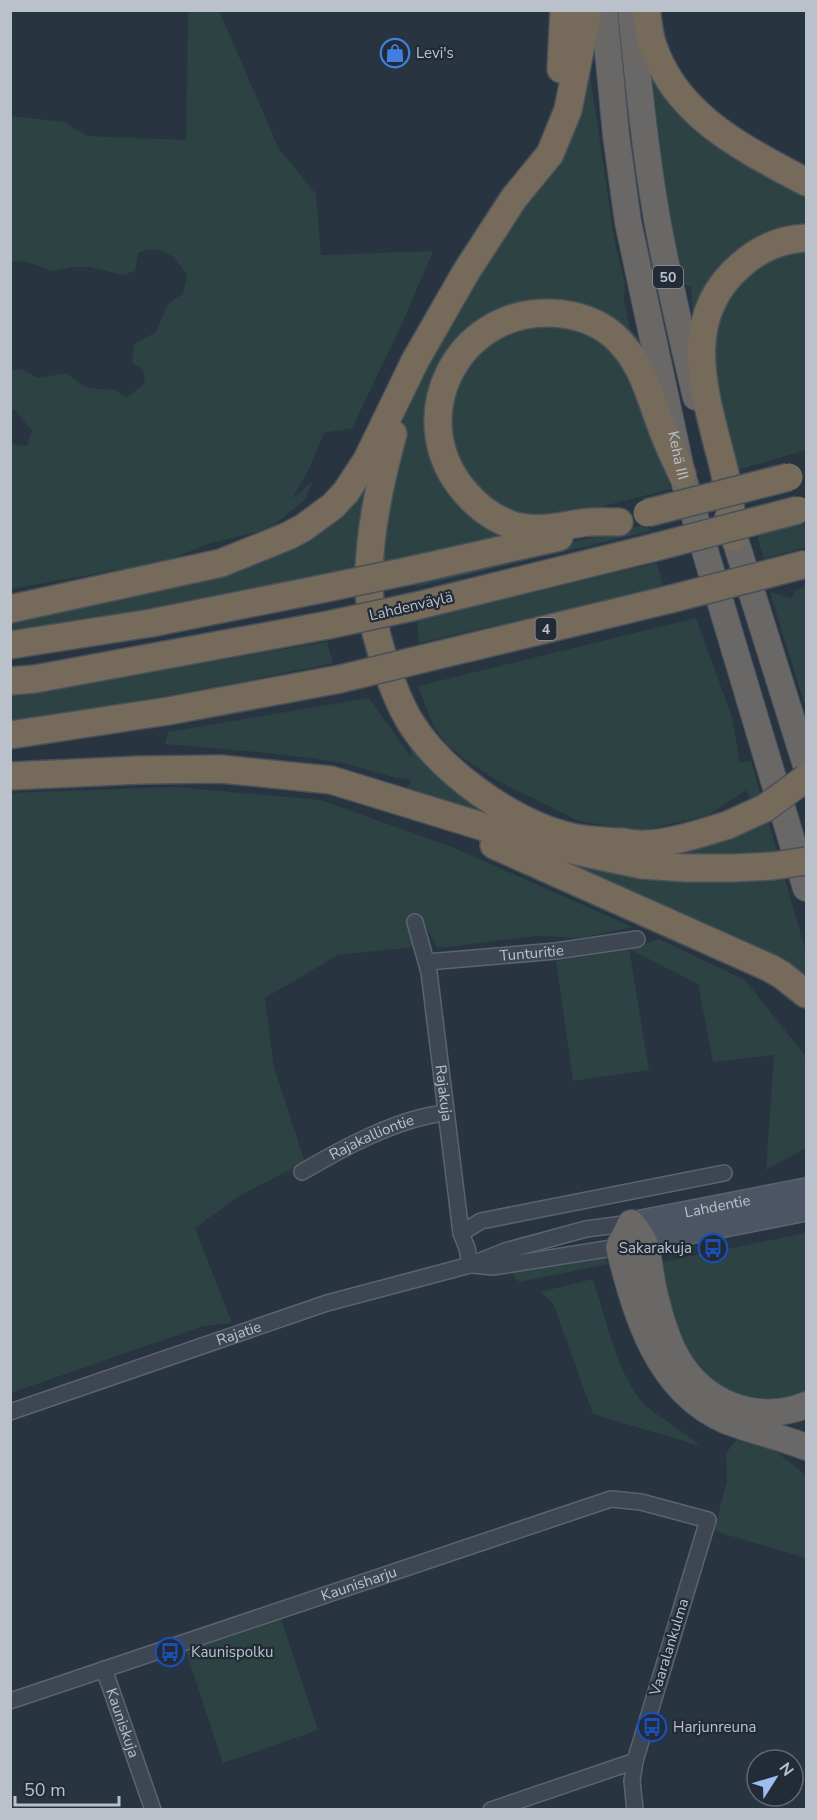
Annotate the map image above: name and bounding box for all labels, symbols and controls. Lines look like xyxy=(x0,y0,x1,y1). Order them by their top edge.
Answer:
shop icon: Levi's xyxy=(379,37,411,69)
place label: Levi's xyxy=(416,43,454,63)
road number: 50 xyxy=(653,266,683,288)
street label: Kehä III xyxy=(663,429,693,482)
street label: Lahdenväylä xyxy=(367,587,455,625)
road number: 4 xyxy=(536,618,556,640)
street label: Tunturitie xyxy=(499,940,565,966)
street label: Rajakuja xyxy=(430,1064,457,1123)
street label: Rajakalliontie xyxy=(326,1110,416,1165)
street label: Lahdentie xyxy=(683,1190,752,1222)
bus stop icon: Sakarakuja xyxy=(697,1232,729,1264)
place label: Sakarakuja xyxy=(619,1238,692,1258)
street label: Rajatie xyxy=(214,1316,264,1350)
street label: Kaunisharju xyxy=(318,1562,399,1606)
street label: Vaaralankulma xyxy=(644,1596,693,1699)
bus stop icon: Kaunispolku xyxy=(154,1636,186,1668)
place label: Kaunispolku xyxy=(191,1642,273,1662)
street label: Kauniskuja xyxy=(101,1685,144,1760)
bus stop icon: Harjunreuna xyxy=(636,1711,668,1743)
place label: Harjunreuna xyxy=(673,1717,756,1737)
north arrow xyxy=(745,1748,805,1808)
text: N xyxy=(774,1758,799,1781)
scale bar xyxy=(15,1769,118,1807)
text: 50 m xyxy=(24,1778,66,1802)

